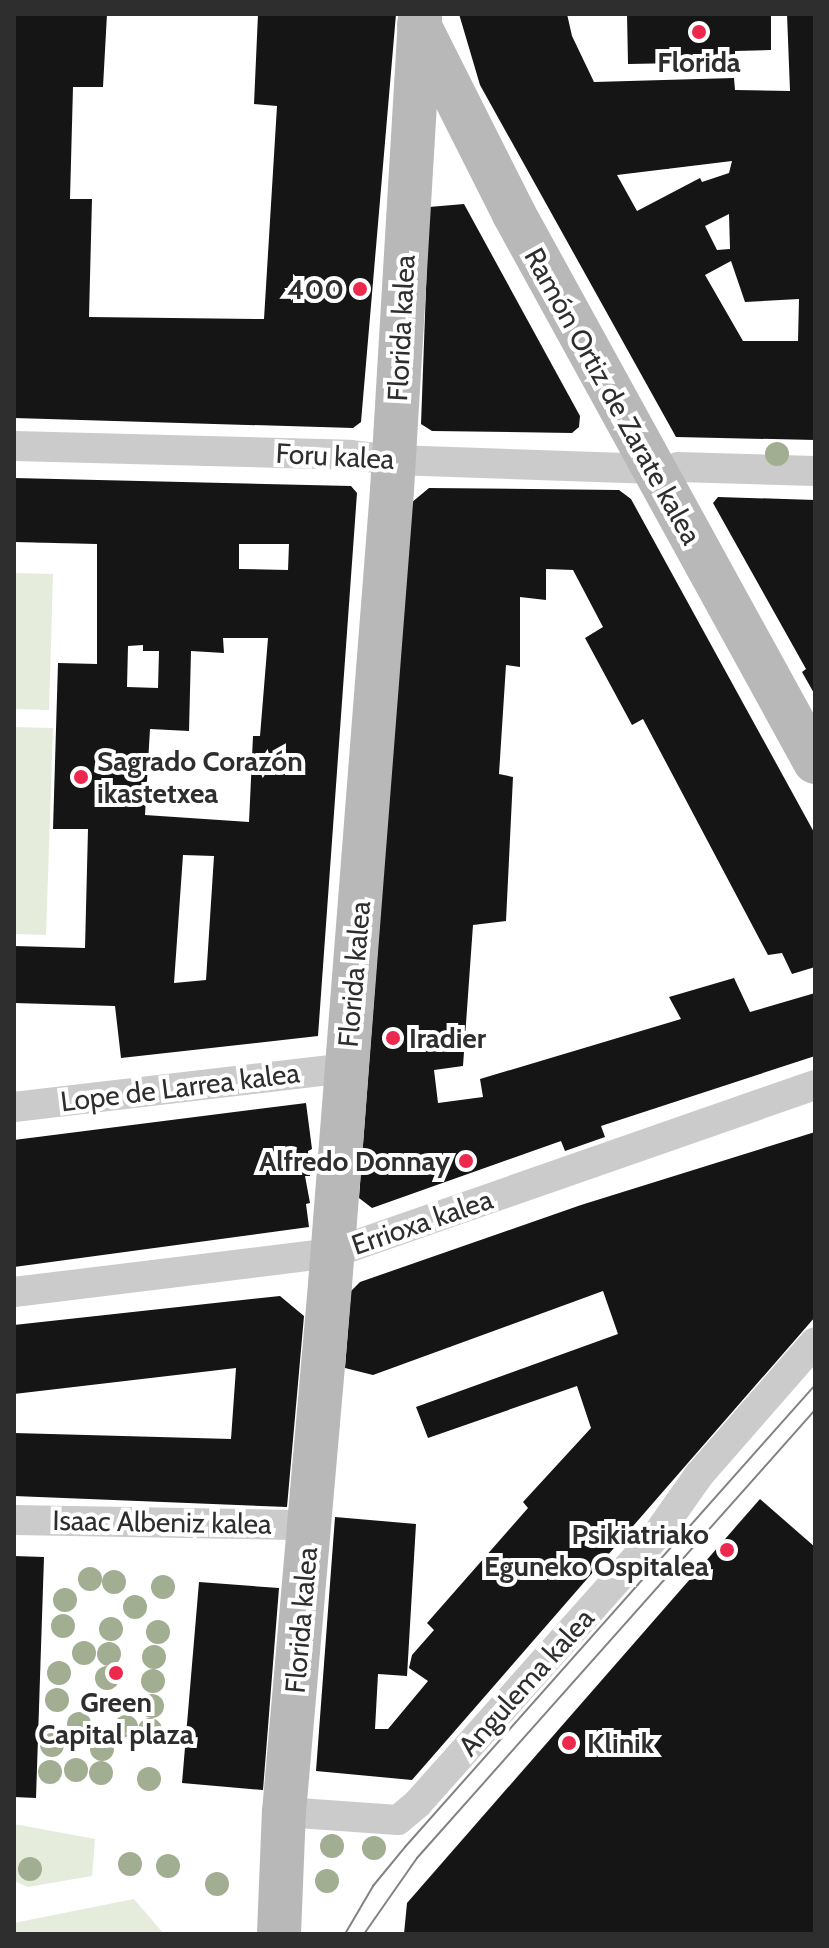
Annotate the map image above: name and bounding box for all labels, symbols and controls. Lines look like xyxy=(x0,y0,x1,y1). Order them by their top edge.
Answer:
marker: Florida xyxy=(690,23,708,41)
place label: Florida xyxy=(657,45,741,79)
street label: Ramón Ortiz de Zarate kalea xyxy=(517,242,709,550)
street label: Florida kalea xyxy=(380,254,422,402)
place label: 400 xyxy=(287,272,344,306)
marker: 400 xyxy=(351,280,369,298)
street label: Foru kalea xyxy=(275,436,395,476)
place label: Sagrado Corazón ikastetxea xyxy=(97,744,303,810)
marker: Sagrado Corazón ikastetxea xyxy=(72,768,90,786)
street label: Florida kalea xyxy=(331,899,377,1049)
place label: Iradier xyxy=(409,1021,486,1055)
marker: Iradier xyxy=(384,1029,402,1047)
street label: Lope de Larrea kalea xyxy=(59,1056,301,1118)
place label: Alfredo Donnay xyxy=(259,1144,450,1178)
marker: Alfredo Donnay xyxy=(457,1152,475,1170)
street label: Errioxa kalea xyxy=(347,1182,497,1262)
street label: Isaac Albeniz kalea xyxy=(52,1503,272,1541)
place label: Psikiatriako Eguneko Ospitalea xyxy=(484,1517,709,1583)
marker: Psikiatriako Eguneko Ospitalea xyxy=(716,1539,738,1561)
street label: Florida kalea xyxy=(278,1545,324,1695)
street label: Angulema kalea xyxy=(451,1601,601,1763)
marker: Green Capital plaza xyxy=(107,1664,125,1682)
place label: Green Capital plaza xyxy=(38,1685,194,1751)
place label: Klinik xyxy=(587,1726,654,1760)
marker: Klinik xyxy=(558,1732,580,1754)

